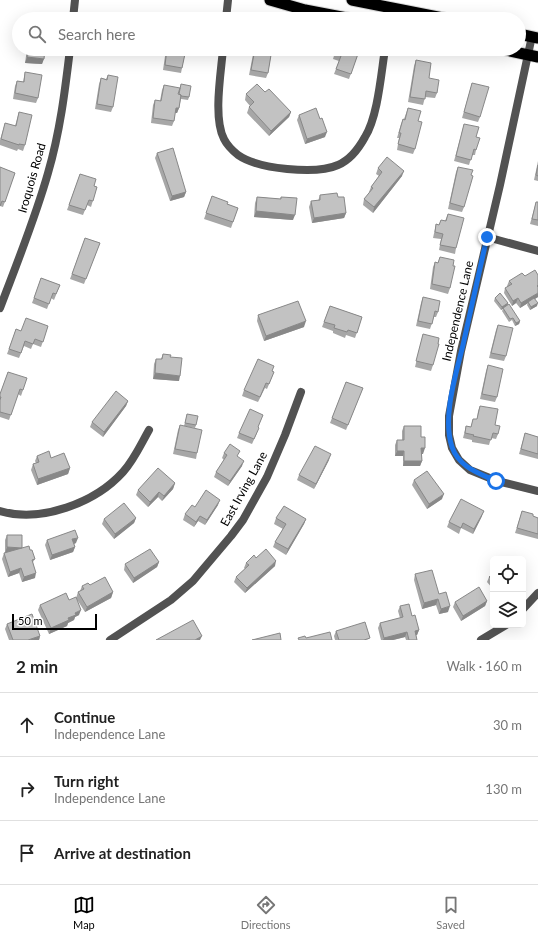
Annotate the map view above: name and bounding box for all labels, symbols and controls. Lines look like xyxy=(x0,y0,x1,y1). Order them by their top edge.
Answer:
search box xyxy=(12,12,526,56)
icon: search xyxy=(26,23,48,45)
text: Search here xyxy=(58,25,135,43)
street label: Iroquois Road xyxy=(14,141,49,215)
route end xyxy=(478,228,496,246)
street label: Independence Lane xyxy=(439,259,476,363)
street label: East Irving Lane xyxy=(217,449,270,529)
route start xyxy=(487,472,505,490)
map controls xyxy=(490,556,526,628)
button: locate xyxy=(490,556,526,592)
button: layers xyxy=(490,592,526,628)
scale bar xyxy=(12,612,97,631)
text: 50 m xyxy=(18,614,43,627)
text: 2 min xyxy=(16,656,58,677)
text: Walk · 160 m xyxy=(446,658,522,674)
text: Continue xyxy=(54,708,115,726)
icon: ahead xyxy=(16,714,38,736)
text: 30 m xyxy=(493,717,522,733)
text: Independence Lane xyxy=(54,726,165,742)
text: Turn right xyxy=(54,772,119,790)
icon: right xyxy=(16,778,38,800)
text: 130 m xyxy=(485,781,522,797)
text: Independence Lane xyxy=(54,790,165,806)
icon: arrive xyxy=(16,842,38,864)
text: Arrive at destination xyxy=(54,844,191,862)
tab: Map xyxy=(73,894,95,931)
tab: Directions xyxy=(241,894,290,931)
tab: Saved xyxy=(436,894,465,931)

